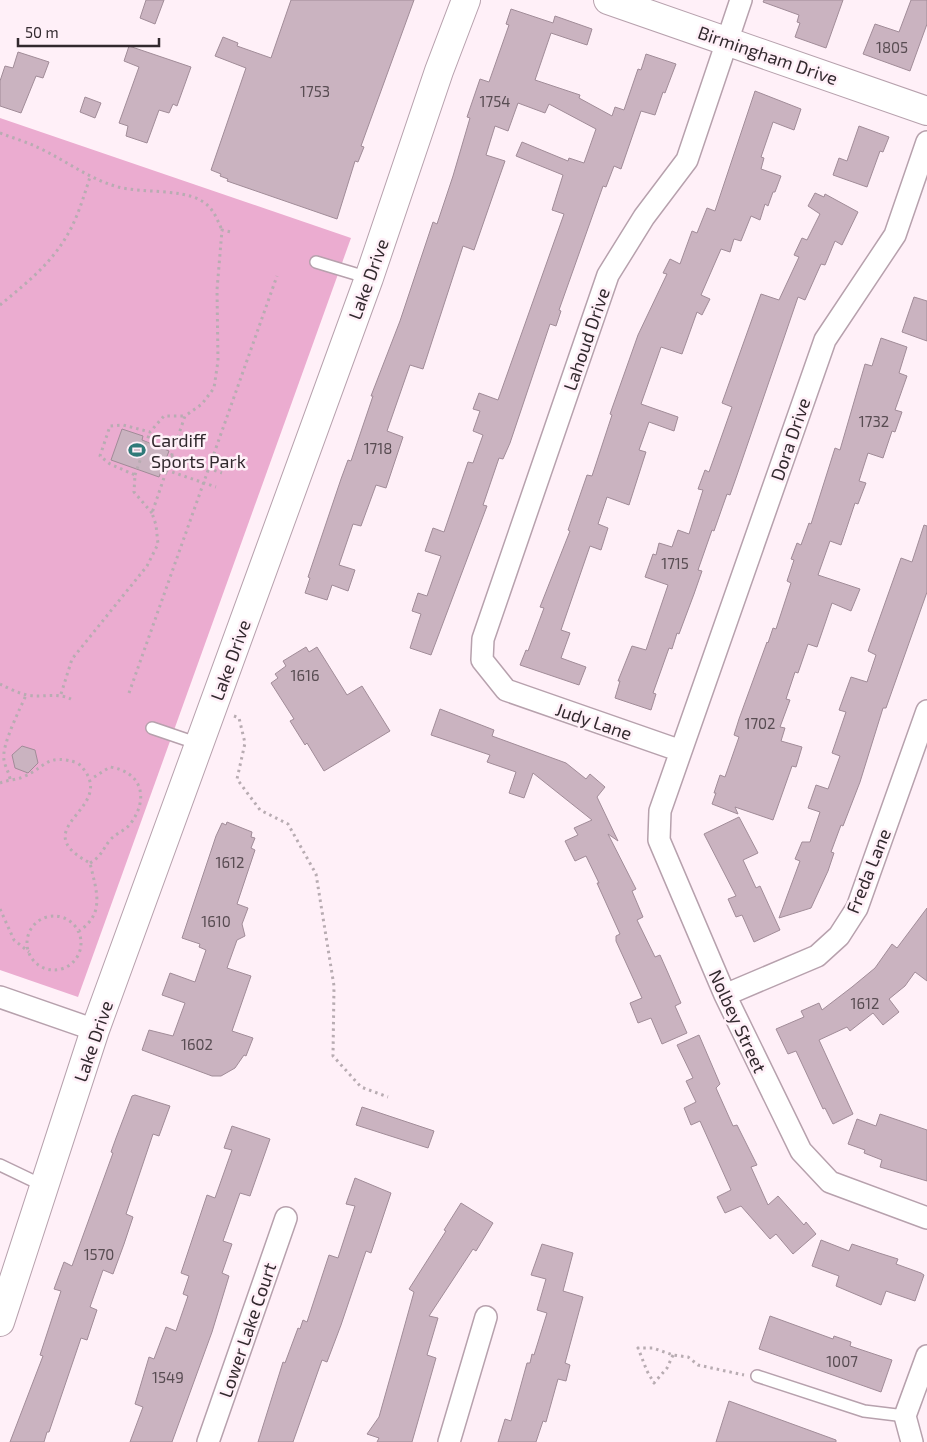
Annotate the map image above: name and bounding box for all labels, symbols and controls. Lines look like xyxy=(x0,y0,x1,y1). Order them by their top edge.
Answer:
scale bar xyxy=(18,15,159,47)
street label: Birmingham Drive xyxy=(695,21,841,89)
text: 50 m xyxy=(25,23,59,41)
house number: 1805 xyxy=(876,38,908,56)
house number: 1753 xyxy=(300,82,330,100)
house number: 1754 xyxy=(480,92,510,110)
street label: Lake Drive xyxy=(343,236,393,322)
street label: Lahoud Drive xyxy=(558,285,614,393)
street label: Dora Drive xyxy=(766,395,814,483)
house number: 1732 xyxy=(859,412,889,430)
place label: Cardiff Sports Park xyxy=(151,429,246,472)
house number: 1718 xyxy=(364,439,392,457)
sports icon: Cardiff Sports Park xyxy=(127,440,147,460)
house number: 1715 xyxy=(661,554,689,572)
street label: Lake Drive xyxy=(205,617,255,703)
house number: 1616 xyxy=(290,666,320,684)
street label: Judy Lane xyxy=(553,698,635,744)
house number: 1702 xyxy=(744,714,776,732)
street label: Freda Lane xyxy=(841,825,895,917)
house number: 1612 xyxy=(216,853,244,871)
house number: 1610 xyxy=(201,912,231,930)
street label: Nolbey Street xyxy=(705,966,772,1076)
house number: 1612 xyxy=(851,994,879,1012)
street label: Lake Drive xyxy=(69,998,117,1084)
house number: 1602 xyxy=(181,1035,213,1053)
house number: 1570 xyxy=(84,1245,114,1263)
street label: Lower Lake Court xyxy=(214,1260,280,1400)
house number: 1007 xyxy=(826,1352,858,1370)
house number: 1549 xyxy=(152,1368,184,1386)

